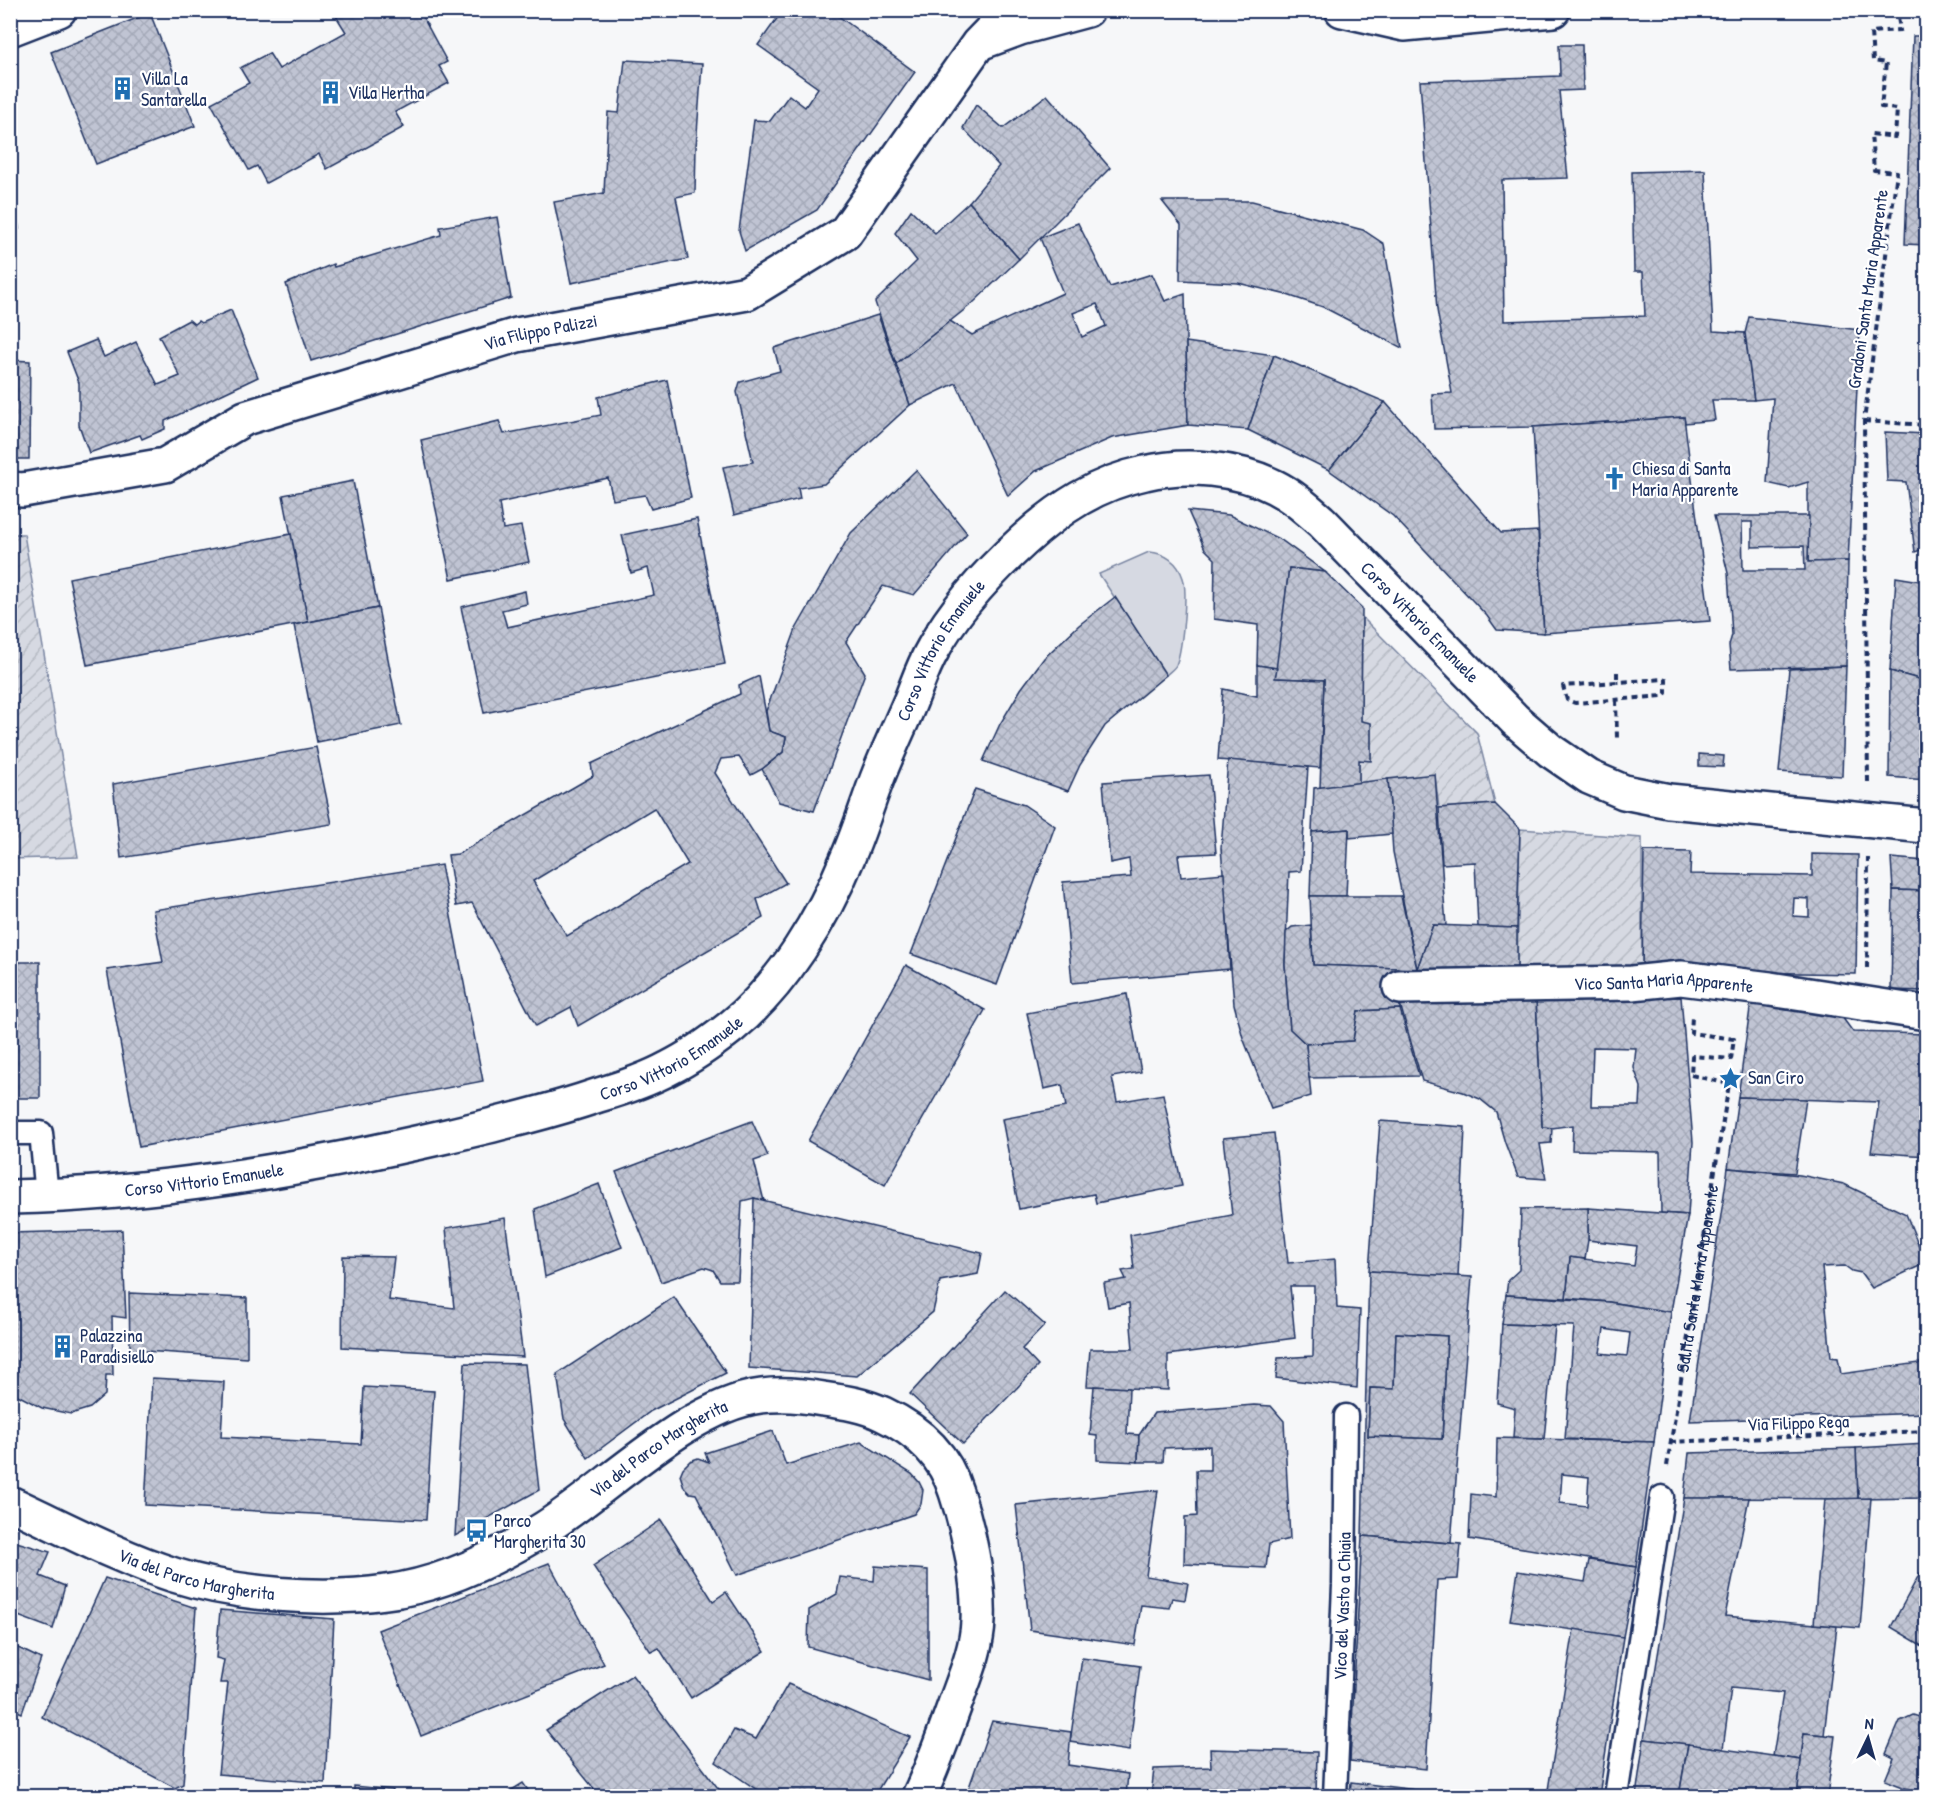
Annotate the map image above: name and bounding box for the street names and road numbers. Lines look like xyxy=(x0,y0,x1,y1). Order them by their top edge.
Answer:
street label: Gradoni Santa Maria Apparente xyxy=(1841,188,1894,390)
street label: Via Filippo Palizzi xyxy=(480,308,599,357)
street label: Corso Vittorio Emanuele xyxy=(1355,556,1485,688)
street label: Corso Vittorio Emanuele xyxy=(890,573,991,725)
street label: Vico Santa Maria Apparente xyxy=(1574,965,1755,999)
street label: Corso Vittorio Emanuele xyxy=(596,1009,748,1106)
street label: Corso Vittorio Emanuele xyxy=(123,1156,286,1202)
street label: Salita Santa Maria Apparente xyxy=(1669,1183,1724,1374)
street label: Via del Parco Margherita xyxy=(584,1393,731,1504)
street label: Via Filippo Rega xyxy=(1746,1408,1849,1437)
street label: Vico del Vasto a Chiaia xyxy=(1327,1532,1357,1681)
street label: Via del Parco Margherita xyxy=(114,1542,276,1606)

